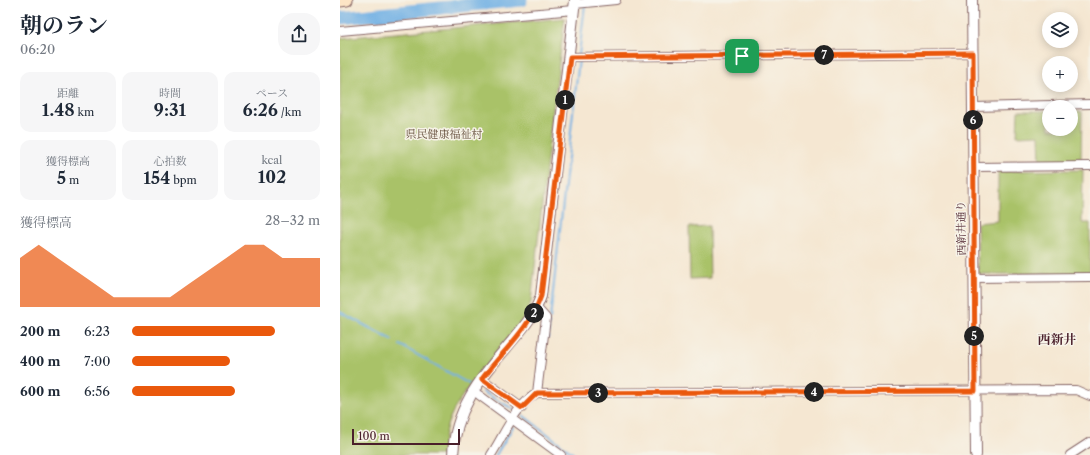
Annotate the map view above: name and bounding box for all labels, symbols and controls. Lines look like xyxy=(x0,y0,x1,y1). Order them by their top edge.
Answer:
text: 朝のラン xyxy=(20,12,108,39)
map controls xyxy=(1042,12,1078,136)
button: layers xyxy=(1042,12,1078,48)
button: share xyxy=(278,13,320,55)
pin xyxy=(725,39,759,73)
text: 06:20 xyxy=(20,41,55,57)
icon: arrive xyxy=(731,45,753,67)
pin: 7 xyxy=(814,45,834,65)
text: 7 xyxy=(821,48,827,62)
button: + xyxy=(1042,56,1078,92)
text: 距離 xyxy=(57,86,79,100)
text: 時間 xyxy=(159,86,181,100)
text: ペース xyxy=(256,86,288,100)
pin: 1 xyxy=(555,90,575,110)
text: 1 xyxy=(563,93,567,107)
text: 1.48 xyxy=(42,100,75,120)
text: 9:31 xyxy=(154,100,186,120)
text: 6:26 xyxy=(243,100,278,120)
button: − xyxy=(1042,100,1078,136)
text: km xyxy=(75,105,94,119)
text: /km xyxy=(278,105,301,119)
pin: 6 xyxy=(963,110,983,130)
text: 6 xyxy=(970,113,976,127)
park label: 県民健康福祉村 xyxy=(406,127,483,141)
text: kcal xyxy=(262,153,282,167)
text: 獲得標高 xyxy=(46,154,90,168)
text: 心拍数 xyxy=(154,154,187,168)
text: 102 xyxy=(258,167,286,187)
text: 5 xyxy=(57,168,66,188)
text: 154 xyxy=(143,168,170,188)
text: m xyxy=(66,173,79,187)
text: bpm xyxy=(170,173,197,187)
street label: 西新井通り xyxy=(954,200,968,256)
text: 28–32 m xyxy=(265,212,320,228)
text: 獲得標高 xyxy=(20,214,72,230)
pin: 2 xyxy=(524,303,544,323)
text: 2 xyxy=(531,306,537,320)
text: 200 m xyxy=(20,323,60,339)
text: 6:23 xyxy=(84,323,110,339)
pin: 5 xyxy=(964,326,984,346)
text: 5 xyxy=(971,329,977,343)
district label: 西新井 xyxy=(1037,331,1077,347)
text: 400 m xyxy=(20,353,60,369)
text: 7:00 xyxy=(84,353,111,369)
pin: 4 xyxy=(804,382,824,402)
text: 600 m xyxy=(20,383,61,399)
text: 6:56 xyxy=(84,383,110,399)
pin: 3 xyxy=(588,383,608,403)
text: 4 xyxy=(811,385,817,399)
text: 3 xyxy=(595,386,601,400)
scale bar xyxy=(352,427,460,446)
text: 100 m xyxy=(358,429,390,443)

